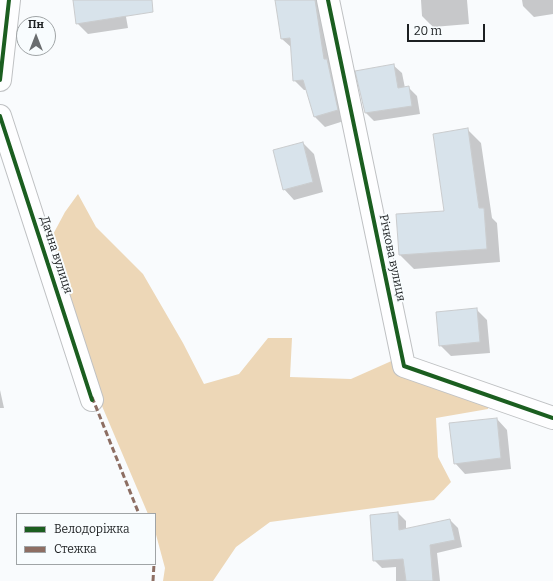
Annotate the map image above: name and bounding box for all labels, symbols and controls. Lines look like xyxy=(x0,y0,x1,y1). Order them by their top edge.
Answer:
north arrow xyxy=(16,16,56,56)
scale bar xyxy=(409,16,487,42)
text: Пн xyxy=(28,18,44,31)
text: 20 m xyxy=(414,24,442,38)
street label: Річкова вулиця xyxy=(376,213,408,303)
street label: Дачна вулиця xyxy=(37,214,75,296)
legend xyxy=(16,513,156,565)
text: Велодоріжка xyxy=(54,522,130,536)
text: Стежка xyxy=(54,542,97,556)

